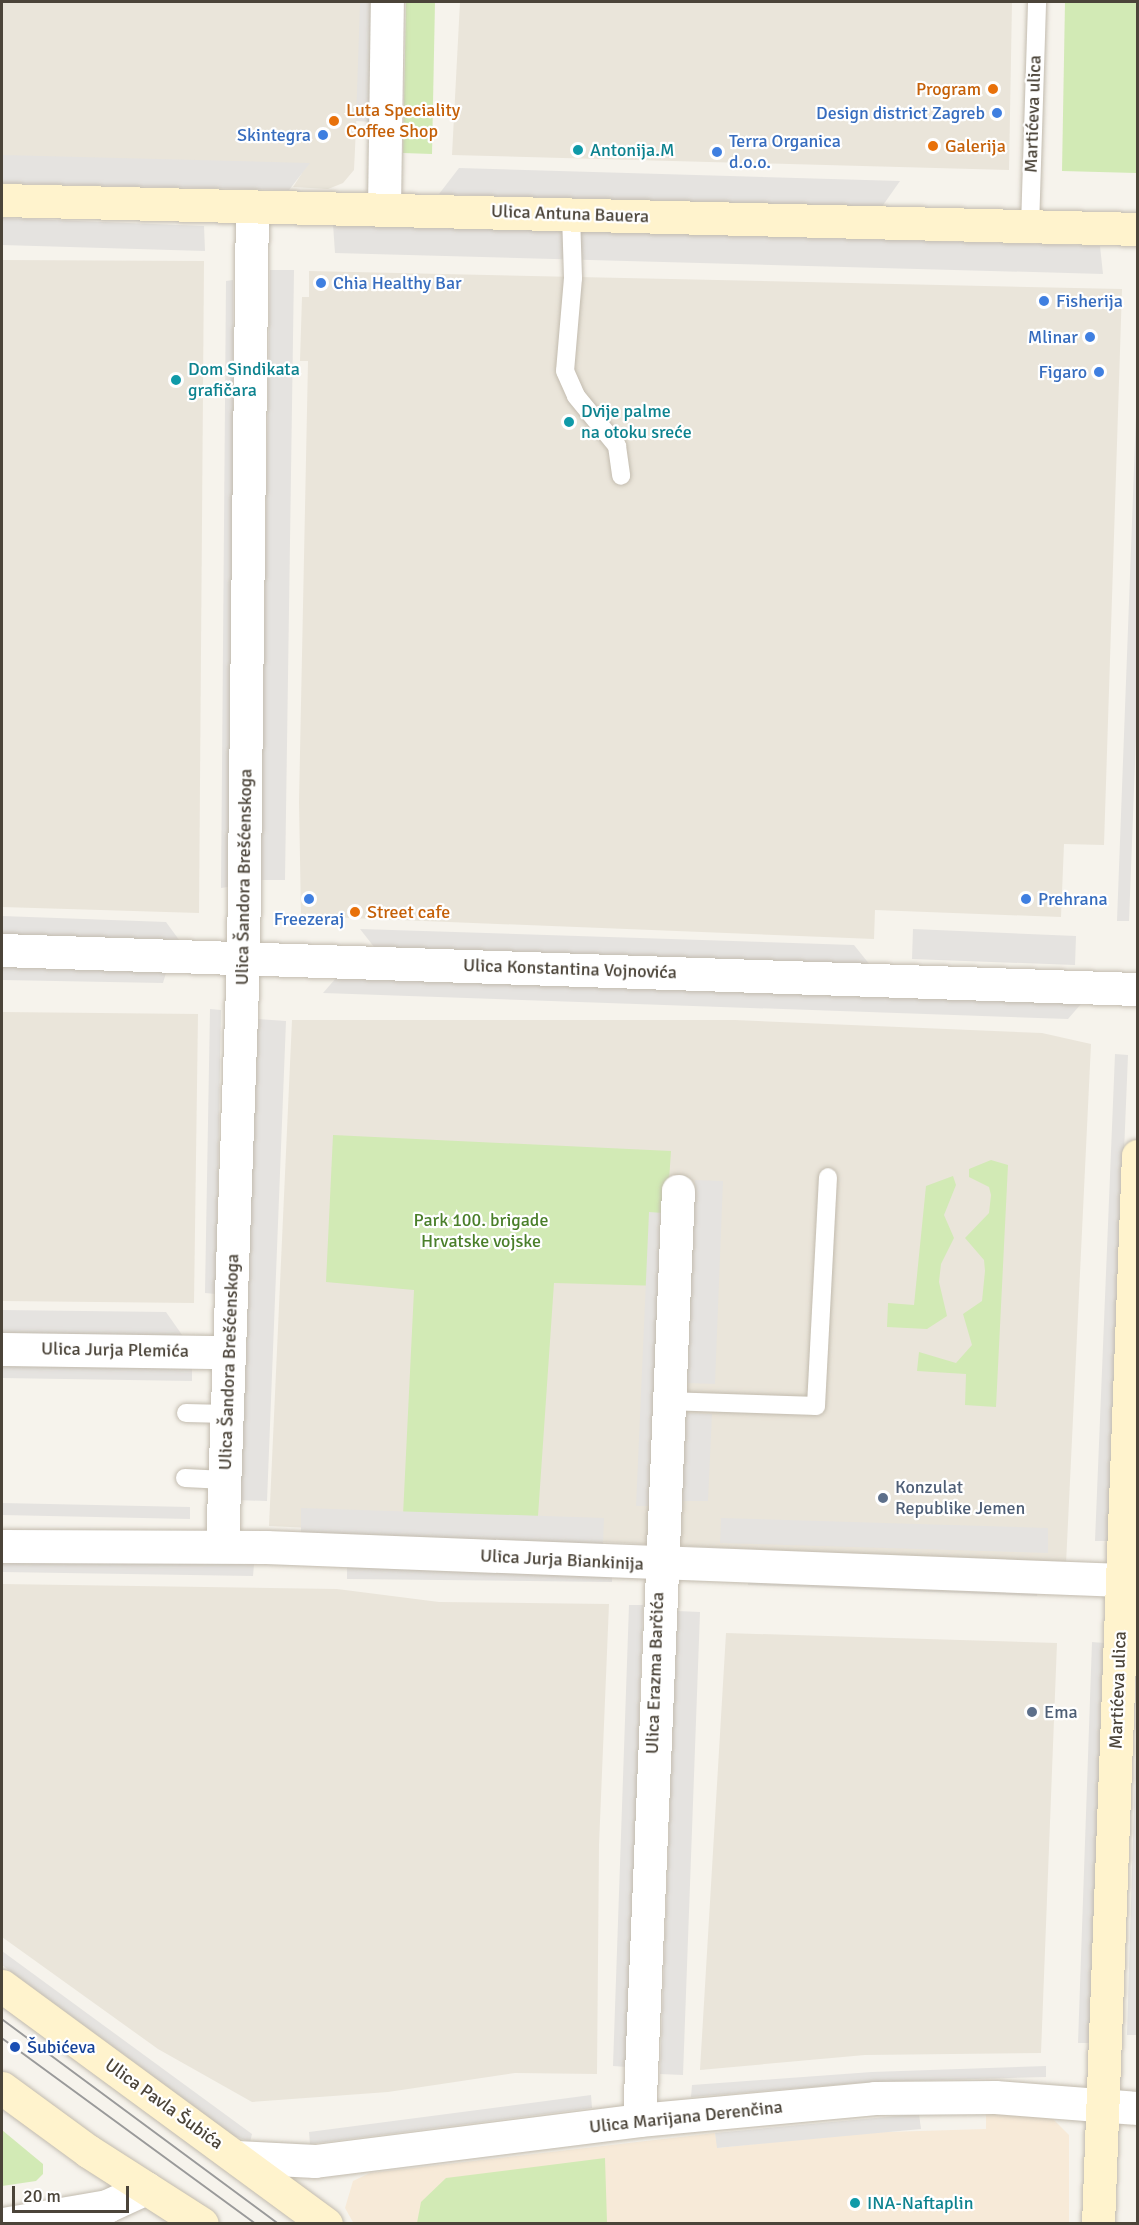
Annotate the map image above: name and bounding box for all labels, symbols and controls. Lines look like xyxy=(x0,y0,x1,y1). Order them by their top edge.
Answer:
street label: Martićeva ulica xyxy=(1020,55,1046,173)
place label: Program xyxy=(916,78,981,100)
marker: Program xyxy=(986,82,1000,96)
place label: Luta Speciality Coffee Shop xyxy=(346,100,460,142)
place label: Design district Zagreb xyxy=(816,102,985,124)
marker: Design district Zagreb xyxy=(990,106,1004,120)
marker: Luta Speciality Coffee Shop xyxy=(327,114,341,128)
place label: Skintegra xyxy=(237,124,311,146)
marker: Skintegra xyxy=(316,128,330,142)
place label: Terra Organica d.o.o. xyxy=(729,131,841,174)
place label: Galerija xyxy=(945,135,1006,157)
place label: Antonija.M xyxy=(590,139,674,161)
marker: Galerija xyxy=(926,139,940,153)
marker: Antonija.M xyxy=(571,143,585,157)
marker: Terra Organica d.o.o. xyxy=(710,145,724,159)
street label: Ulica Antuna Bauera xyxy=(491,200,649,228)
place label: Chia Healthy Bar xyxy=(333,272,462,294)
marker: Chia Healthy Bar xyxy=(314,276,328,290)
place label: Fisherija xyxy=(1056,290,1123,312)
marker: Fisherija xyxy=(1037,294,1051,308)
place label: Mlinar xyxy=(1028,326,1078,348)
marker: Mlinar xyxy=(1083,330,1097,344)
place label: Dom Sindikata grafičara xyxy=(188,359,300,401)
place label: Figaro xyxy=(1038,361,1087,383)
marker: Figaro xyxy=(1092,365,1106,379)
marker: Dom Sindikata grafičara xyxy=(169,373,183,387)
place label: Dvije palme na otoku sreće xyxy=(581,401,692,444)
marker: Dvije palme na otoku sreće xyxy=(562,415,576,429)
street label: Ulica Šandora Brešćenskoga xyxy=(231,769,257,985)
place label: Prehrana xyxy=(1038,888,1108,910)
marker: Freezeraj xyxy=(302,892,316,906)
marker: Prehrana xyxy=(1019,892,1033,906)
place label: Street cafe xyxy=(367,901,450,923)
marker: Street cafe xyxy=(348,905,362,919)
place label: Freezeraj xyxy=(274,908,344,930)
street label: Ulica Konstantina Vojnovića xyxy=(463,954,677,984)
park label: Park 100. brigade Hrvatske vojske xyxy=(414,1210,548,1252)
street label: Ulica Šandora Brešćenskoga xyxy=(214,1253,244,1471)
street label: Ulica Jurja Plemića xyxy=(41,1338,189,1362)
place label: Konzulat Republike Jemen xyxy=(895,1477,1025,1520)
marker: Konzulat Republike Jemen xyxy=(876,1491,890,1505)
street label: Ulica Jurja Biankinija xyxy=(480,1545,644,1575)
street label: Ulica Erazma Barčića xyxy=(641,1591,669,1755)
street label: Martićeva ulica xyxy=(1105,1631,1131,1749)
place label: Ema xyxy=(1044,1701,1078,1723)
marker: Ema xyxy=(1025,1705,1039,1719)
place label: Šubićeva xyxy=(27,2036,96,2058)
marker: Šubićeva xyxy=(8,2040,22,2054)
street label: Ulica Pavla Šubića xyxy=(101,2054,227,2154)
street label: Ulica Marijana Derenčina xyxy=(588,2096,784,2138)
scale bar xyxy=(15,2174,132,2212)
text: 20 m xyxy=(23,2185,61,2207)
place label: INA-Naftaplin xyxy=(867,2192,973,2214)
marker: INA-Naftaplin xyxy=(848,2196,862,2210)

